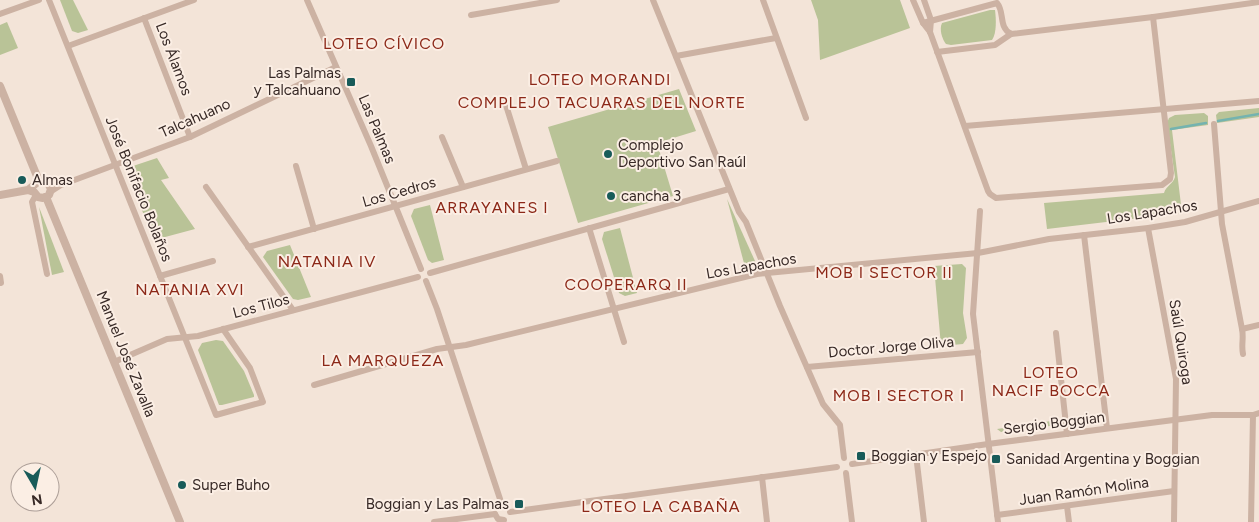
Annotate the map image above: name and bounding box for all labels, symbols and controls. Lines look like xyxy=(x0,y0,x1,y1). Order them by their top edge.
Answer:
street label: Los Álamos xyxy=(152,20,196,98)
district label: LOTEO CÍVICO xyxy=(323,34,445,53)
place label: Las Palmas y Talcahuano xyxy=(254,64,341,99)
district label: LOTEO MORANDI xyxy=(529,70,671,89)
marker: Las Palmas y Talcahuano xyxy=(345,76,357,88)
street label: Las Palmas xyxy=(354,92,400,166)
district label: COMPLEJO TACUARAS DEL NORTE xyxy=(458,93,746,112)
street label: Talcahuano xyxy=(157,94,233,142)
street label: José Bonifacio Bolaños xyxy=(102,114,176,264)
place label: Complejo Deportivo San Raúl xyxy=(618,136,746,171)
marker: Complejo Deportivo San Raúl xyxy=(602,148,614,160)
place label: Almas xyxy=(32,171,73,189)
street label: Los Cedros xyxy=(360,173,438,211)
marker: Almas xyxy=(16,174,28,186)
place label: cancha 3 xyxy=(621,187,681,205)
marker: cancha 3 xyxy=(605,190,617,202)
street label: Los Lapachos xyxy=(1105,196,1199,228)
district label: ARRAYANES I xyxy=(435,198,549,217)
street label: Los Lapachos xyxy=(704,249,798,283)
district label: NATANIA IV xyxy=(278,252,376,271)
district label: MOB I SECTOR II xyxy=(815,263,953,282)
district label: COOPERARQ II xyxy=(564,275,688,294)
district label: NATANIA XVI xyxy=(135,280,245,299)
street label: Manuel José Zavalla xyxy=(93,288,159,420)
street label: Los Tilos xyxy=(231,290,291,322)
street label: Saúl Quiroga xyxy=(1165,298,1197,386)
street label: Doctor Jorge Oliva xyxy=(827,333,955,361)
district label: LA MARQUEZA xyxy=(322,351,444,370)
district label: LOTEO NACIF BOCCA xyxy=(992,363,1110,400)
district label: MOB I SECTOR I xyxy=(833,386,965,405)
street label: Sergio Boggian xyxy=(1002,408,1106,438)
place label: Boggian y Espejo xyxy=(871,447,987,465)
marker: Boggian y Espejo xyxy=(855,450,867,462)
place label: Sanidad Argentina y Boggian xyxy=(1006,450,1200,468)
marker: Sanidad Argentina y Boggian xyxy=(990,453,1002,465)
north arrow xyxy=(10,462,60,512)
street label: Juan Ramón Molina xyxy=(1018,473,1150,509)
place label: Super Buho xyxy=(192,476,270,494)
marker: Super Buho xyxy=(176,479,188,491)
text: N xyxy=(30,490,44,509)
place label: Boggian y Las Palmas xyxy=(366,495,509,513)
district label: LOTEO LA CABAÑA xyxy=(581,497,741,516)
marker: Boggian y Las Palmas xyxy=(513,498,525,510)

